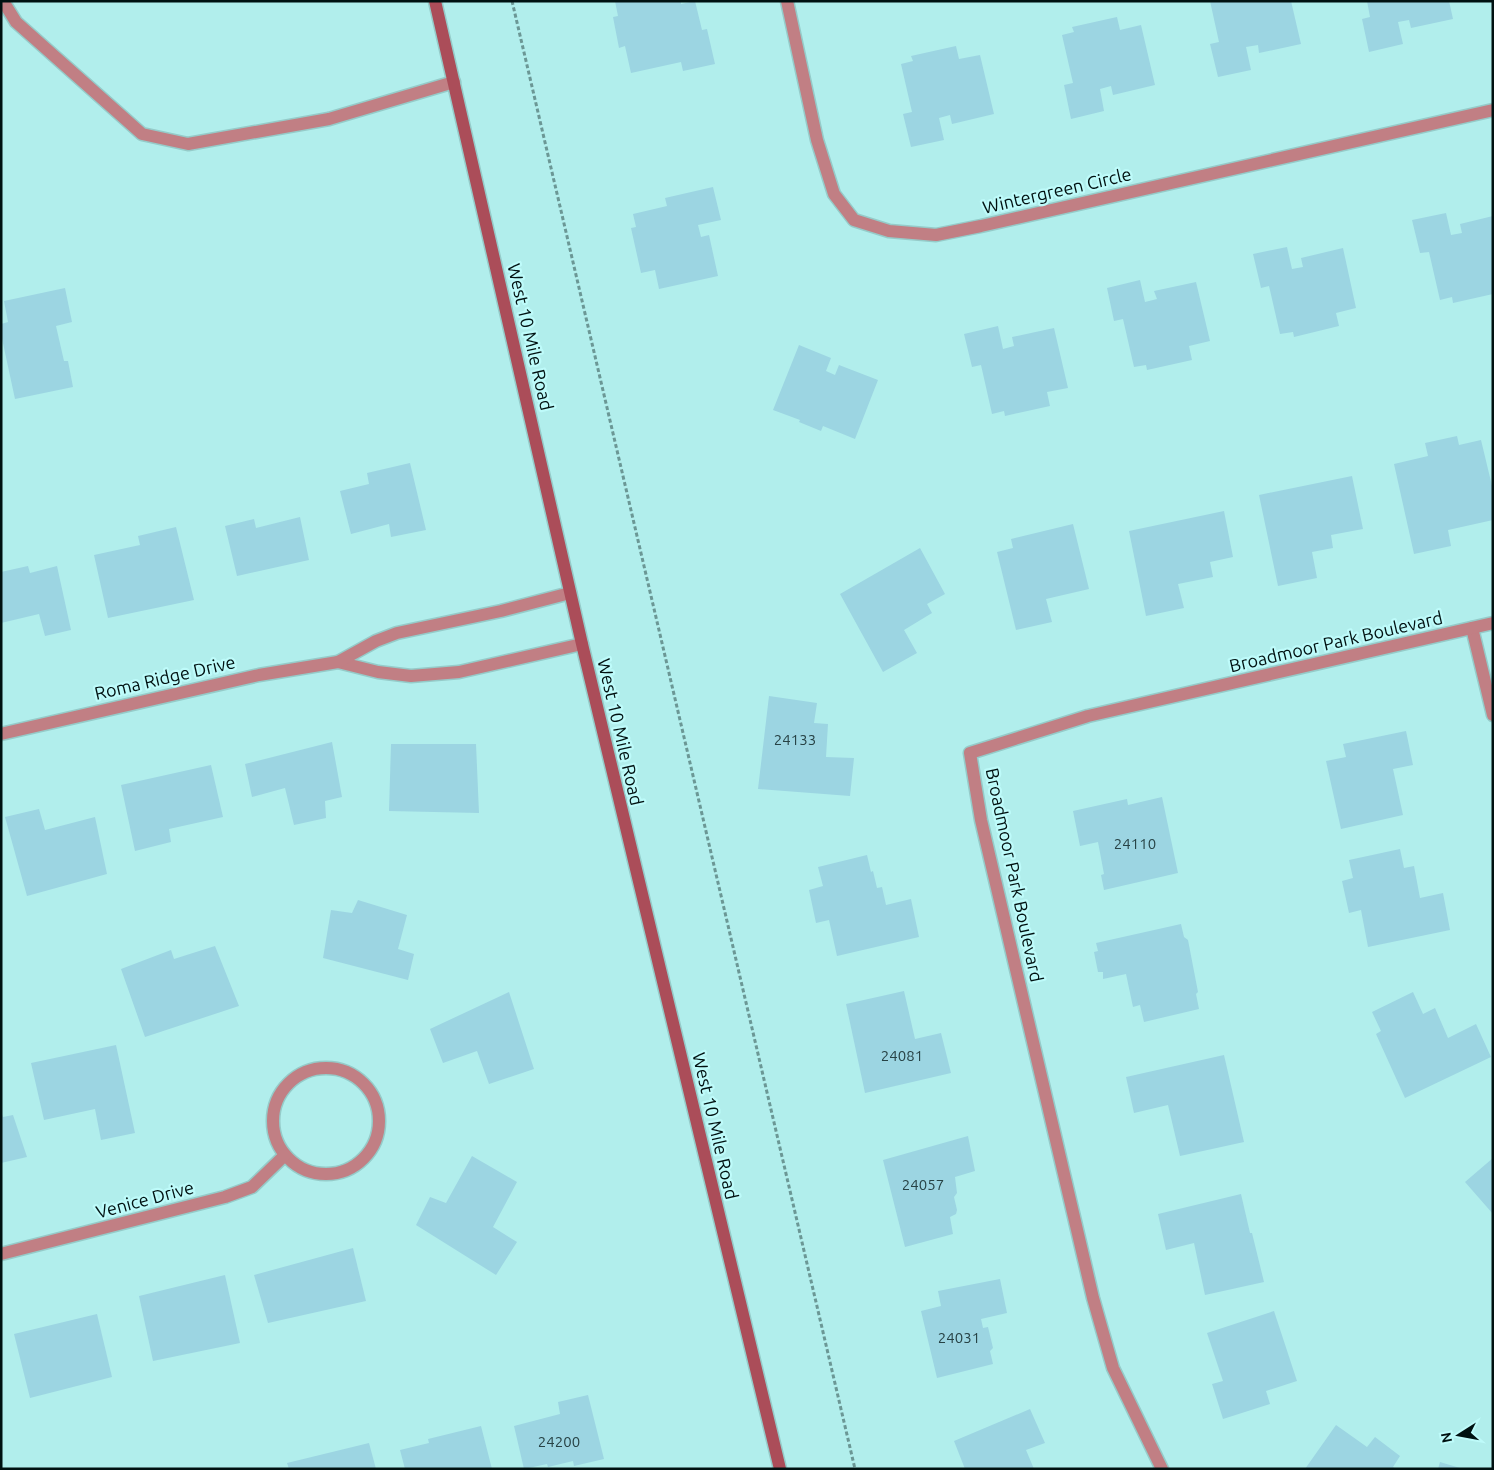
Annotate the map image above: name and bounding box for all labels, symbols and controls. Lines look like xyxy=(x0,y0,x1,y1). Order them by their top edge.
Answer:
street label: Wintergreen Circle xyxy=(980,163,1133,217)
street label: West 10 Mile Road xyxy=(504,261,558,412)
street label: Broadmoor Park Boulevard xyxy=(1227,607,1444,675)
street label: Roma Ridge Drive xyxy=(93,651,237,703)
street label: West 10 Mile Road xyxy=(594,656,648,807)
house number: 24133 xyxy=(774,731,816,748)
street label: Broadmoor Park Boulevard xyxy=(983,766,1047,984)
house number: 24110 xyxy=(1114,835,1156,852)
house number: 24081 xyxy=(881,1047,923,1064)
street label: West 10 Mile Road xyxy=(689,1050,743,1201)
street label: Venice Drive xyxy=(94,1176,196,1222)
house number: 24057 xyxy=(902,1176,944,1193)
house number: 24031 xyxy=(938,1329,980,1346)
north arrow xyxy=(1434,1410,1484,1460)
text: N xyxy=(1437,1431,1455,1444)
house number: 24200 xyxy=(538,1433,580,1450)

